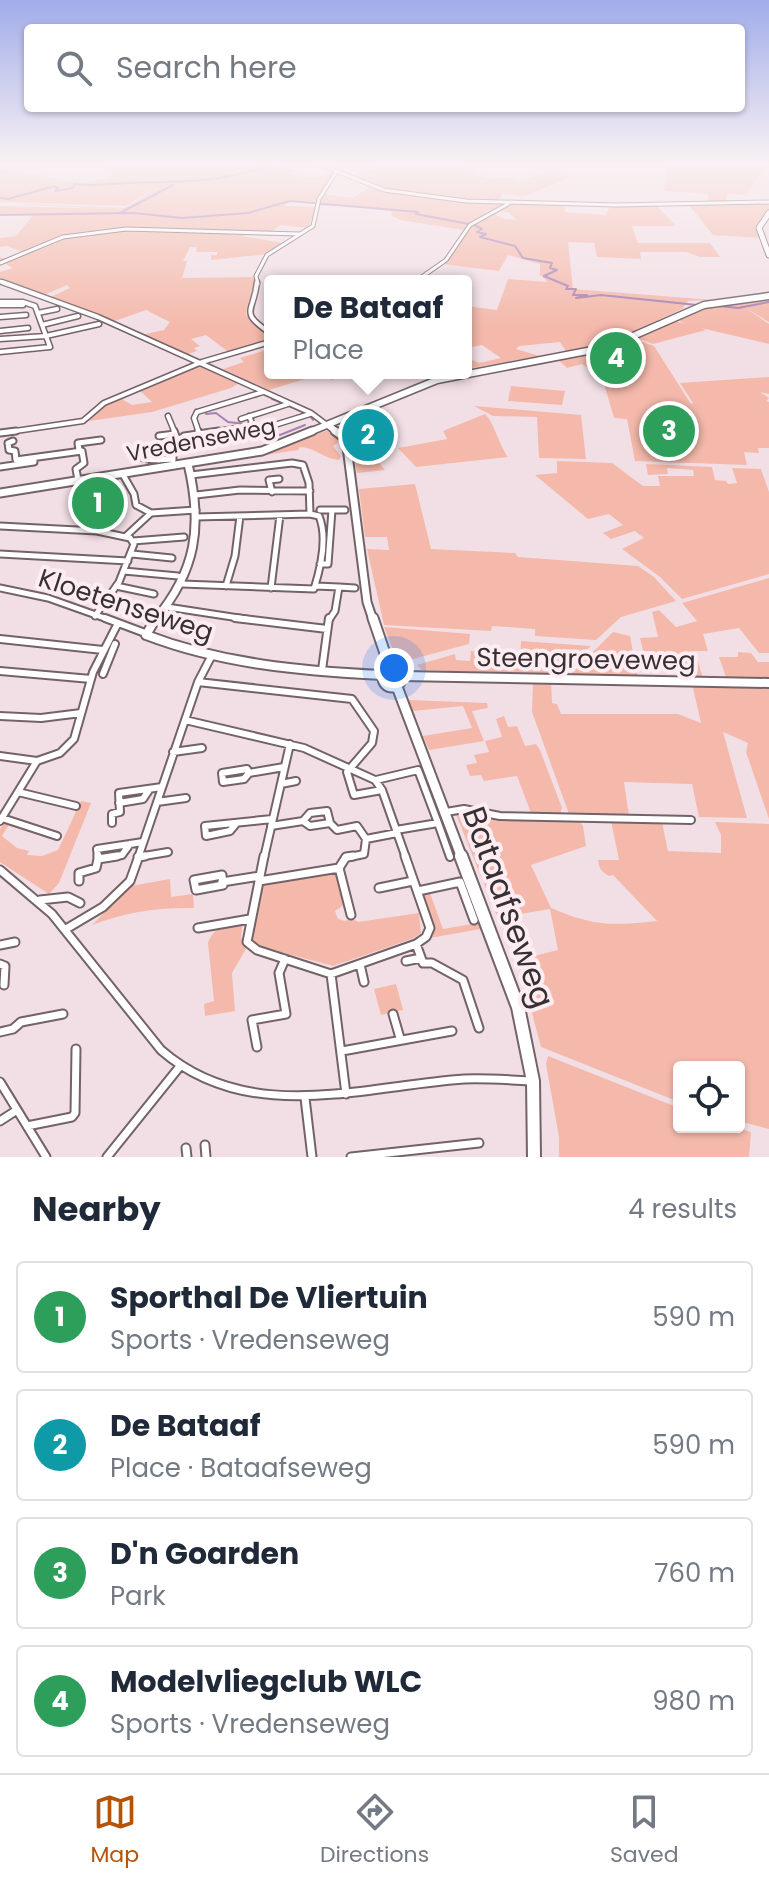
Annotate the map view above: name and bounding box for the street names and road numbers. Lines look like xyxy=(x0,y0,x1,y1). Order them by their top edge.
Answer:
street label: Vredenseweg xyxy=(124,410,278,470)
street label: Kloetenseweg xyxy=(34,560,218,650)
street label: Steengroeveweg xyxy=(476,639,696,679)
street label: Bataafseweg xyxy=(452,800,566,1014)

